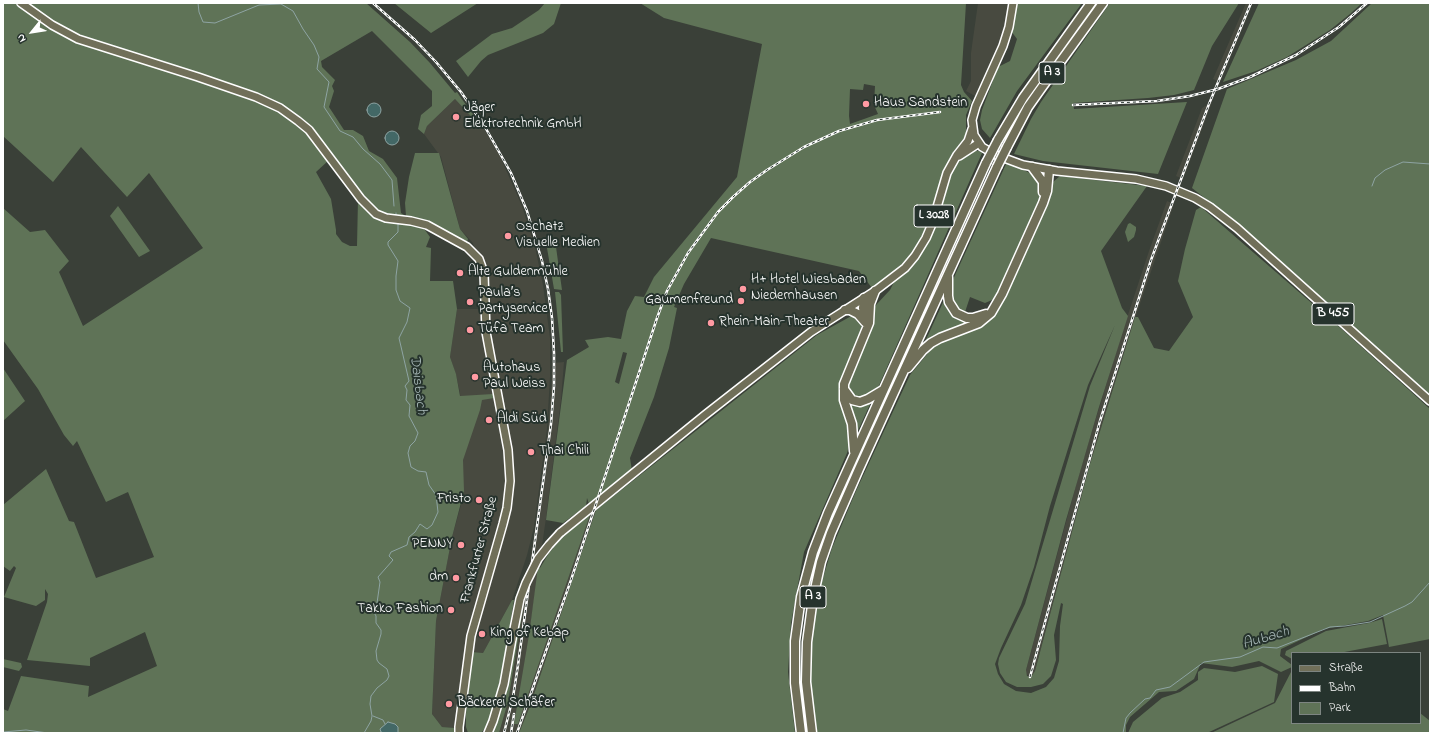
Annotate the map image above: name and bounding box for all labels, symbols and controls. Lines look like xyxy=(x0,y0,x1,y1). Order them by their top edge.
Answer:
north arrow xyxy=(12,12,52,52)
text: N xyxy=(13,31,30,45)
road number: A 3 xyxy=(1039,62,1065,84)
place label: Haus Sandstein xyxy=(874,96,967,112)
marker: Haus Sandstein xyxy=(861,99,871,109)
place label: Jäger Elektrotechnik GmbH xyxy=(464,101,582,134)
marker: Jäger Elektrotechnik GmbH xyxy=(451,112,461,122)
road number: L 3028 xyxy=(914,205,954,227)
place label: Oschatz Visuelle Medien xyxy=(516,220,600,252)
marker: Oschatz Visuelle Medien xyxy=(503,231,513,241)
place label: Alte Guldenmühle xyxy=(468,265,568,281)
marker: Alte Guldenmühle xyxy=(455,268,465,278)
place label: H+ Hotel Wiesbaden Niedernhausen xyxy=(751,273,866,306)
marker: H+ Hotel Wiesbaden Niedernhausen xyxy=(738,284,748,294)
place label: Paula′s Partyservice xyxy=(478,286,548,318)
place label: Gaumenfreund xyxy=(645,293,733,309)
marker: Gaumenfreund xyxy=(736,296,746,306)
marker: Paula′s Partyservice xyxy=(465,297,475,307)
road number: B 455 xyxy=(1312,303,1354,325)
place label: Rhein-Main-Theater xyxy=(719,315,829,331)
marker: Rhein-Main-Theater xyxy=(706,318,716,328)
place label: Tüfa Team xyxy=(478,322,543,338)
marker: Tüfa Team xyxy=(465,325,475,335)
water label: Daisbach xyxy=(404,354,430,416)
place label: Autohaus Paul Weiss xyxy=(483,361,546,394)
marker: Autohaus Paul Weiss xyxy=(470,372,480,382)
place label: Aldi Süd xyxy=(497,412,547,428)
marker: Aldi Süd xyxy=(484,415,494,425)
place label: Thai Chili xyxy=(539,444,589,460)
marker: Thai Chili xyxy=(526,447,536,457)
place label: Fristo xyxy=(437,492,471,508)
street label: Frankfurter Straße xyxy=(458,495,502,605)
marker: Fristo xyxy=(474,495,484,505)
place label: PENNY xyxy=(412,537,453,553)
marker: PENNY xyxy=(456,540,466,550)
place label: dm xyxy=(429,570,448,586)
marker: dm xyxy=(451,573,461,583)
road number: A 3 xyxy=(800,586,826,608)
place label: Takko Fashion xyxy=(357,602,443,618)
marker: Takko Fashion xyxy=(446,605,456,615)
water label: Aubach xyxy=(1241,623,1291,655)
place label: King of Kebap xyxy=(490,626,569,642)
marker: King of Kebap xyxy=(477,629,487,639)
legend xyxy=(1291,652,1421,724)
text: Straße xyxy=(1329,659,1363,677)
text: Bahn xyxy=(1329,679,1355,697)
place label: Bäckerei Schäfer xyxy=(457,696,555,712)
marker: Bäckerei Schäfer xyxy=(444,699,454,709)
text: Park xyxy=(1329,699,1351,717)

